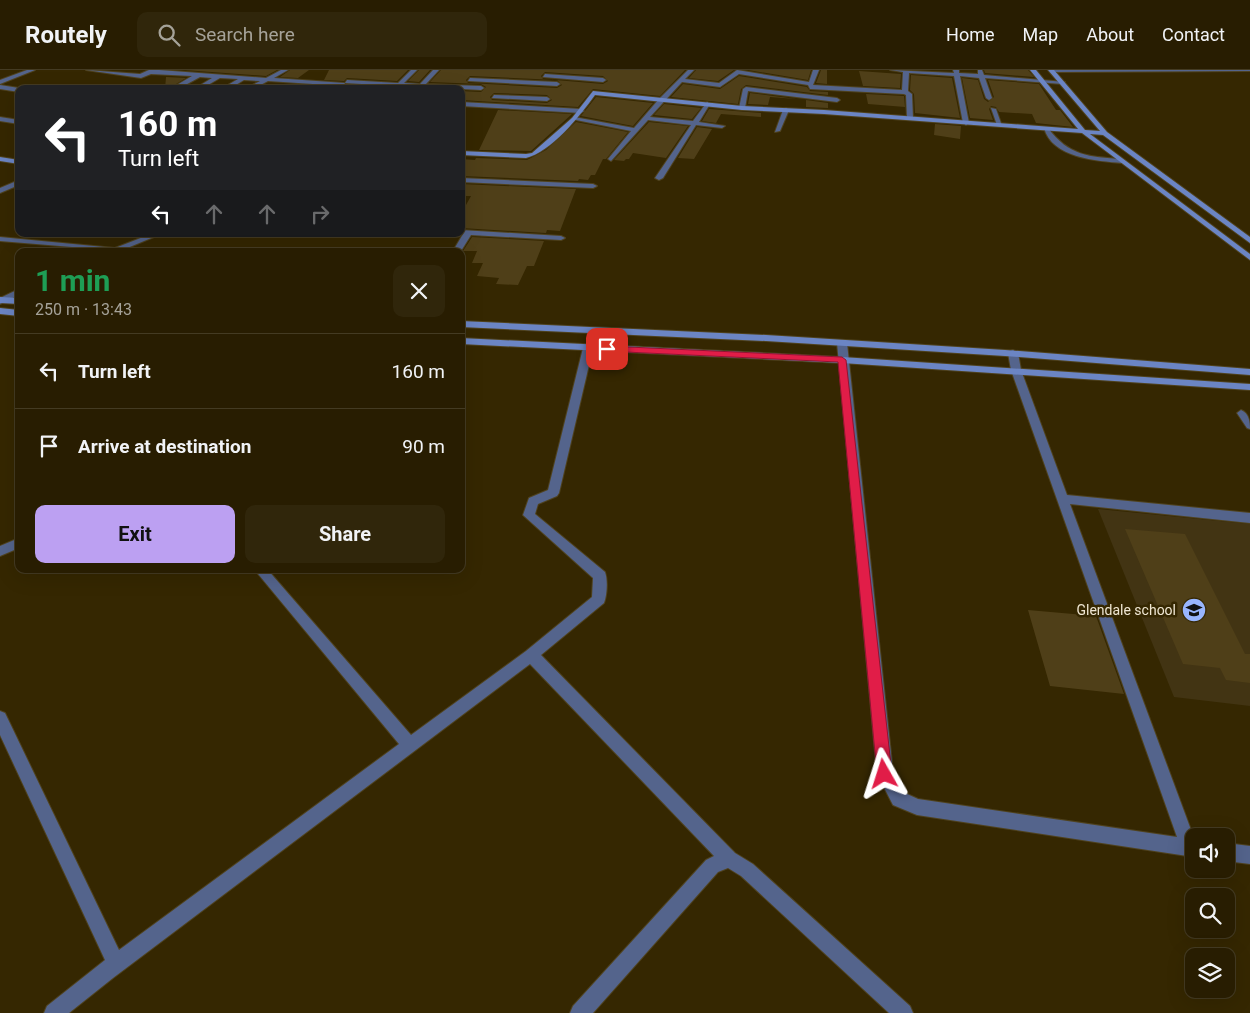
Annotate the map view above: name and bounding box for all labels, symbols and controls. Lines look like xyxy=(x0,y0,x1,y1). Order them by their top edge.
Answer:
search box xyxy=(137,12,487,57)
text: Routely xyxy=(25,21,107,49)
icon: search xyxy=(155,21,183,49)
text: Search here xyxy=(195,23,295,46)
text: Home xyxy=(946,24,995,45)
text: Map xyxy=(1023,24,1058,45)
text: About xyxy=(1086,24,1134,45)
text: Contact xyxy=(1162,24,1225,45)
text: 160 m xyxy=(118,104,217,145)
icon: left xyxy=(35,105,100,170)
text: Turn left xyxy=(118,146,199,171)
icon: left xyxy=(147,200,175,228)
icon: ahead xyxy=(200,200,228,228)
icon: ahead xyxy=(253,200,281,228)
icon: right xyxy=(306,200,334,228)
text: 1 min xyxy=(35,263,110,298)
button: close xyxy=(393,265,445,317)
text: 250 m · 13:43 xyxy=(35,300,132,319)
pin xyxy=(586,328,628,370)
icon: arrive xyxy=(593,335,621,363)
icon: left xyxy=(35,357,63,385)
text: Turn left xyxy=(78,360,151,383)
text: 160 m xyxy=(392,360,445,383)
icon: arrive xyxy=(35,432,63,460)
text: Arrive at destination xyxy=(78,435,251,458)
text: 90 m xyxy=(402,435,445,458)
button: Exit xyxy=(35,505,235,563)
button: Share xyxy=(245,505,445,563)
school or university icon: Glendale school xyxy=(1181,597,1207,623)
place label: Glendale school xyxy=(1076,602,1176,618)
position arrow xyxy=(857,747,909,799)
map controls xyxy=(1185,828,1235,998)
button: sound xyxy=(1185,828,1235,878)
button: search xyxy=(1185,888,1235,938)
button: layers xyxy=(1185,948,1235,998)

